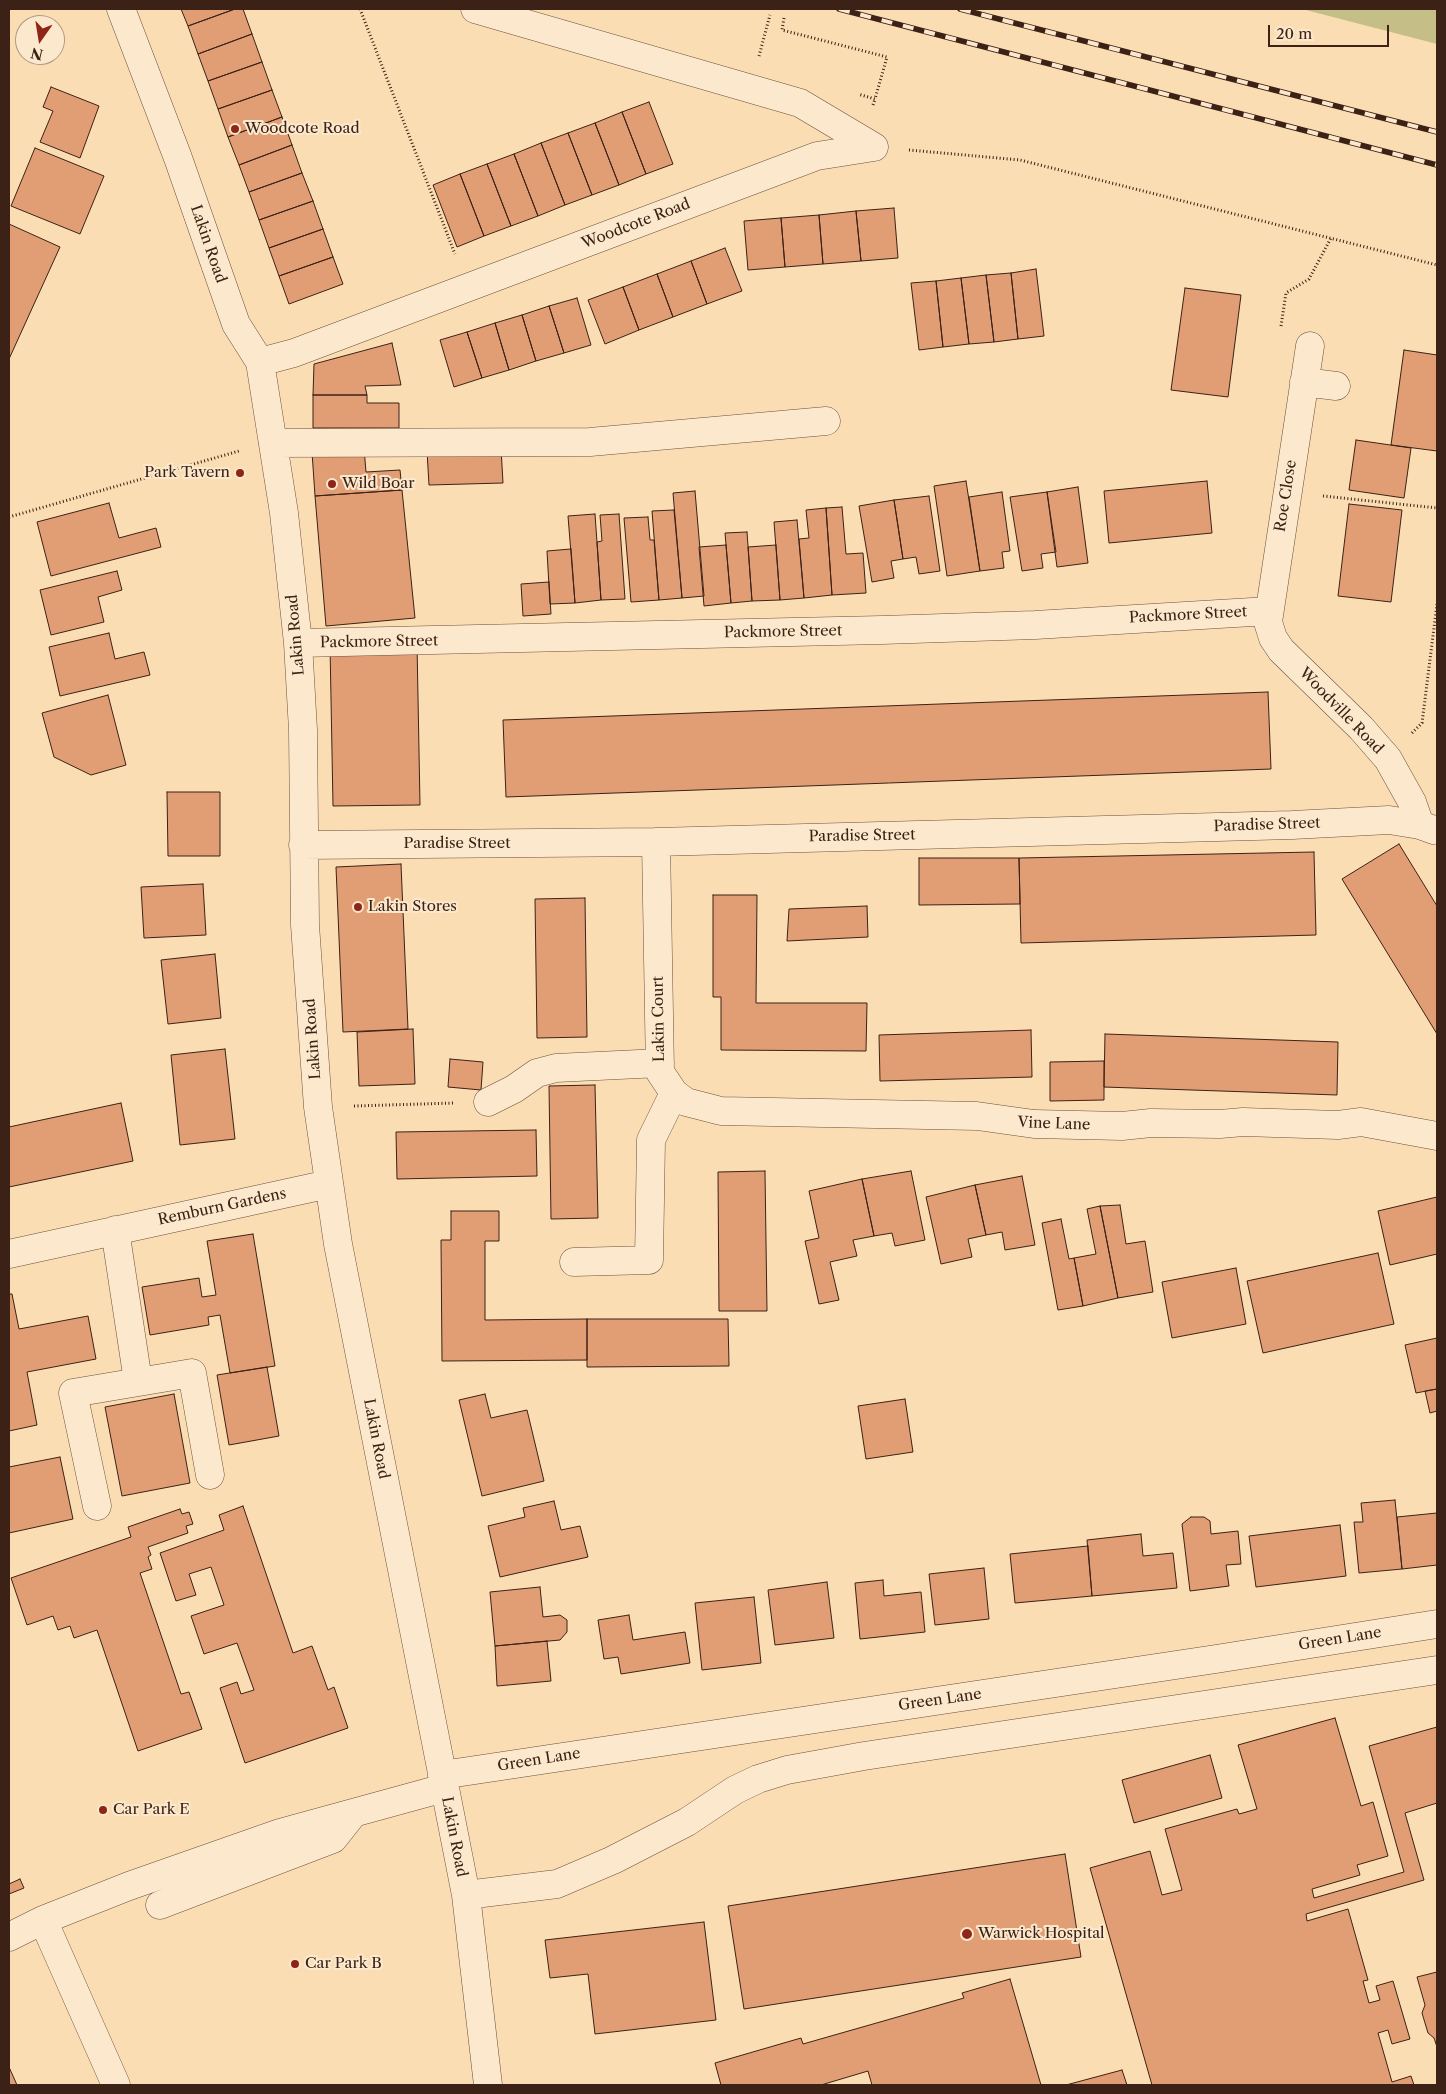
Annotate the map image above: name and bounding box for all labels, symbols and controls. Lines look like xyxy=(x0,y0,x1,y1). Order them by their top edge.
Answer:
north arrow xyxy=(15,15,65,65)
scale bar xyxy=(1271,15,1392,47)
text: 20 m xyxy=(1276,24,1312,43)
text: N xyxy=(29,44,45,64)
place label: Woodcote Road xyxy=(245,120,360,138)
marker: Woodcote Road xyxy=(229,123,241,135)
street label: Woodcote Road xyxy=(579,195,693,253)
street label: Lakin Road xyxy=(186,203,230,285)
street label: Roe Close xyxy=(1271,459,1301,533)
place label: Park Tavern xyxy=(144,464,230,482)
marker: Park Tavern xyxy=(234,467,246,479)
place label: Wild Boar xyxy=(342,475,414,493)
marker: Wild Boar xyxy=(326,478,338,490)
street label: Lakin Road xyxy=(283,594,309,676)
street label: Packmore Street xyxy=(1128,603,1248,627)
street label: Packmore Street xyxy=(724,622,842,642)
street label: Packmore Street xyxy=(320,632,438,652)
street label: Woodville Road xyxy=(1295,664,1387,758)
street label: Paradise Street xyxy=(1213,814,1321,836)
street label: Paradise Street xyxy=(808,826,916,846)
street label: Paradise Street xyxy=(404,835,510,853)
place label: Lakin Stores xyxy=(368,898,457,916)
marker: Lakin Stores xyxy=(352,901,364,913)
street label: Lakin Court xyxy=(649,976,669,1062)
street label: Lakin Road xyxy=(301,998,325,1080)
street label: Vine Lane xyxy=(1017,1114,1091,1134)
street label: Remburn Gardens xyxy=(156,1185,288,1229)
street label: Lakin Road xyxy=(359,1397,393,1481)
street label: Green Lane xyxy=(1297,1624,1383,1654)
street label: Green Lane xyxy=(897,1685,983,1715)
street label: Green Lane xyxy=(496,1745,582,1775)
street label: Lakin Road xyxy=(437,1795,471,1879)
place label: Car Park E xyxy=(113,1801,190,1819)
marker: Car Park E xyxy=(97,1804,109,1816)
place label: Warwick Hospital xyxy=(978,1925,1105,1943)
marker: Warwick Hospital xyxy=(960,1927,974,1941)
place label: Car Park B xyxy=(305,1955,382,1973)
marker: Car Park B xyxy=(289,1958,301,1970)

